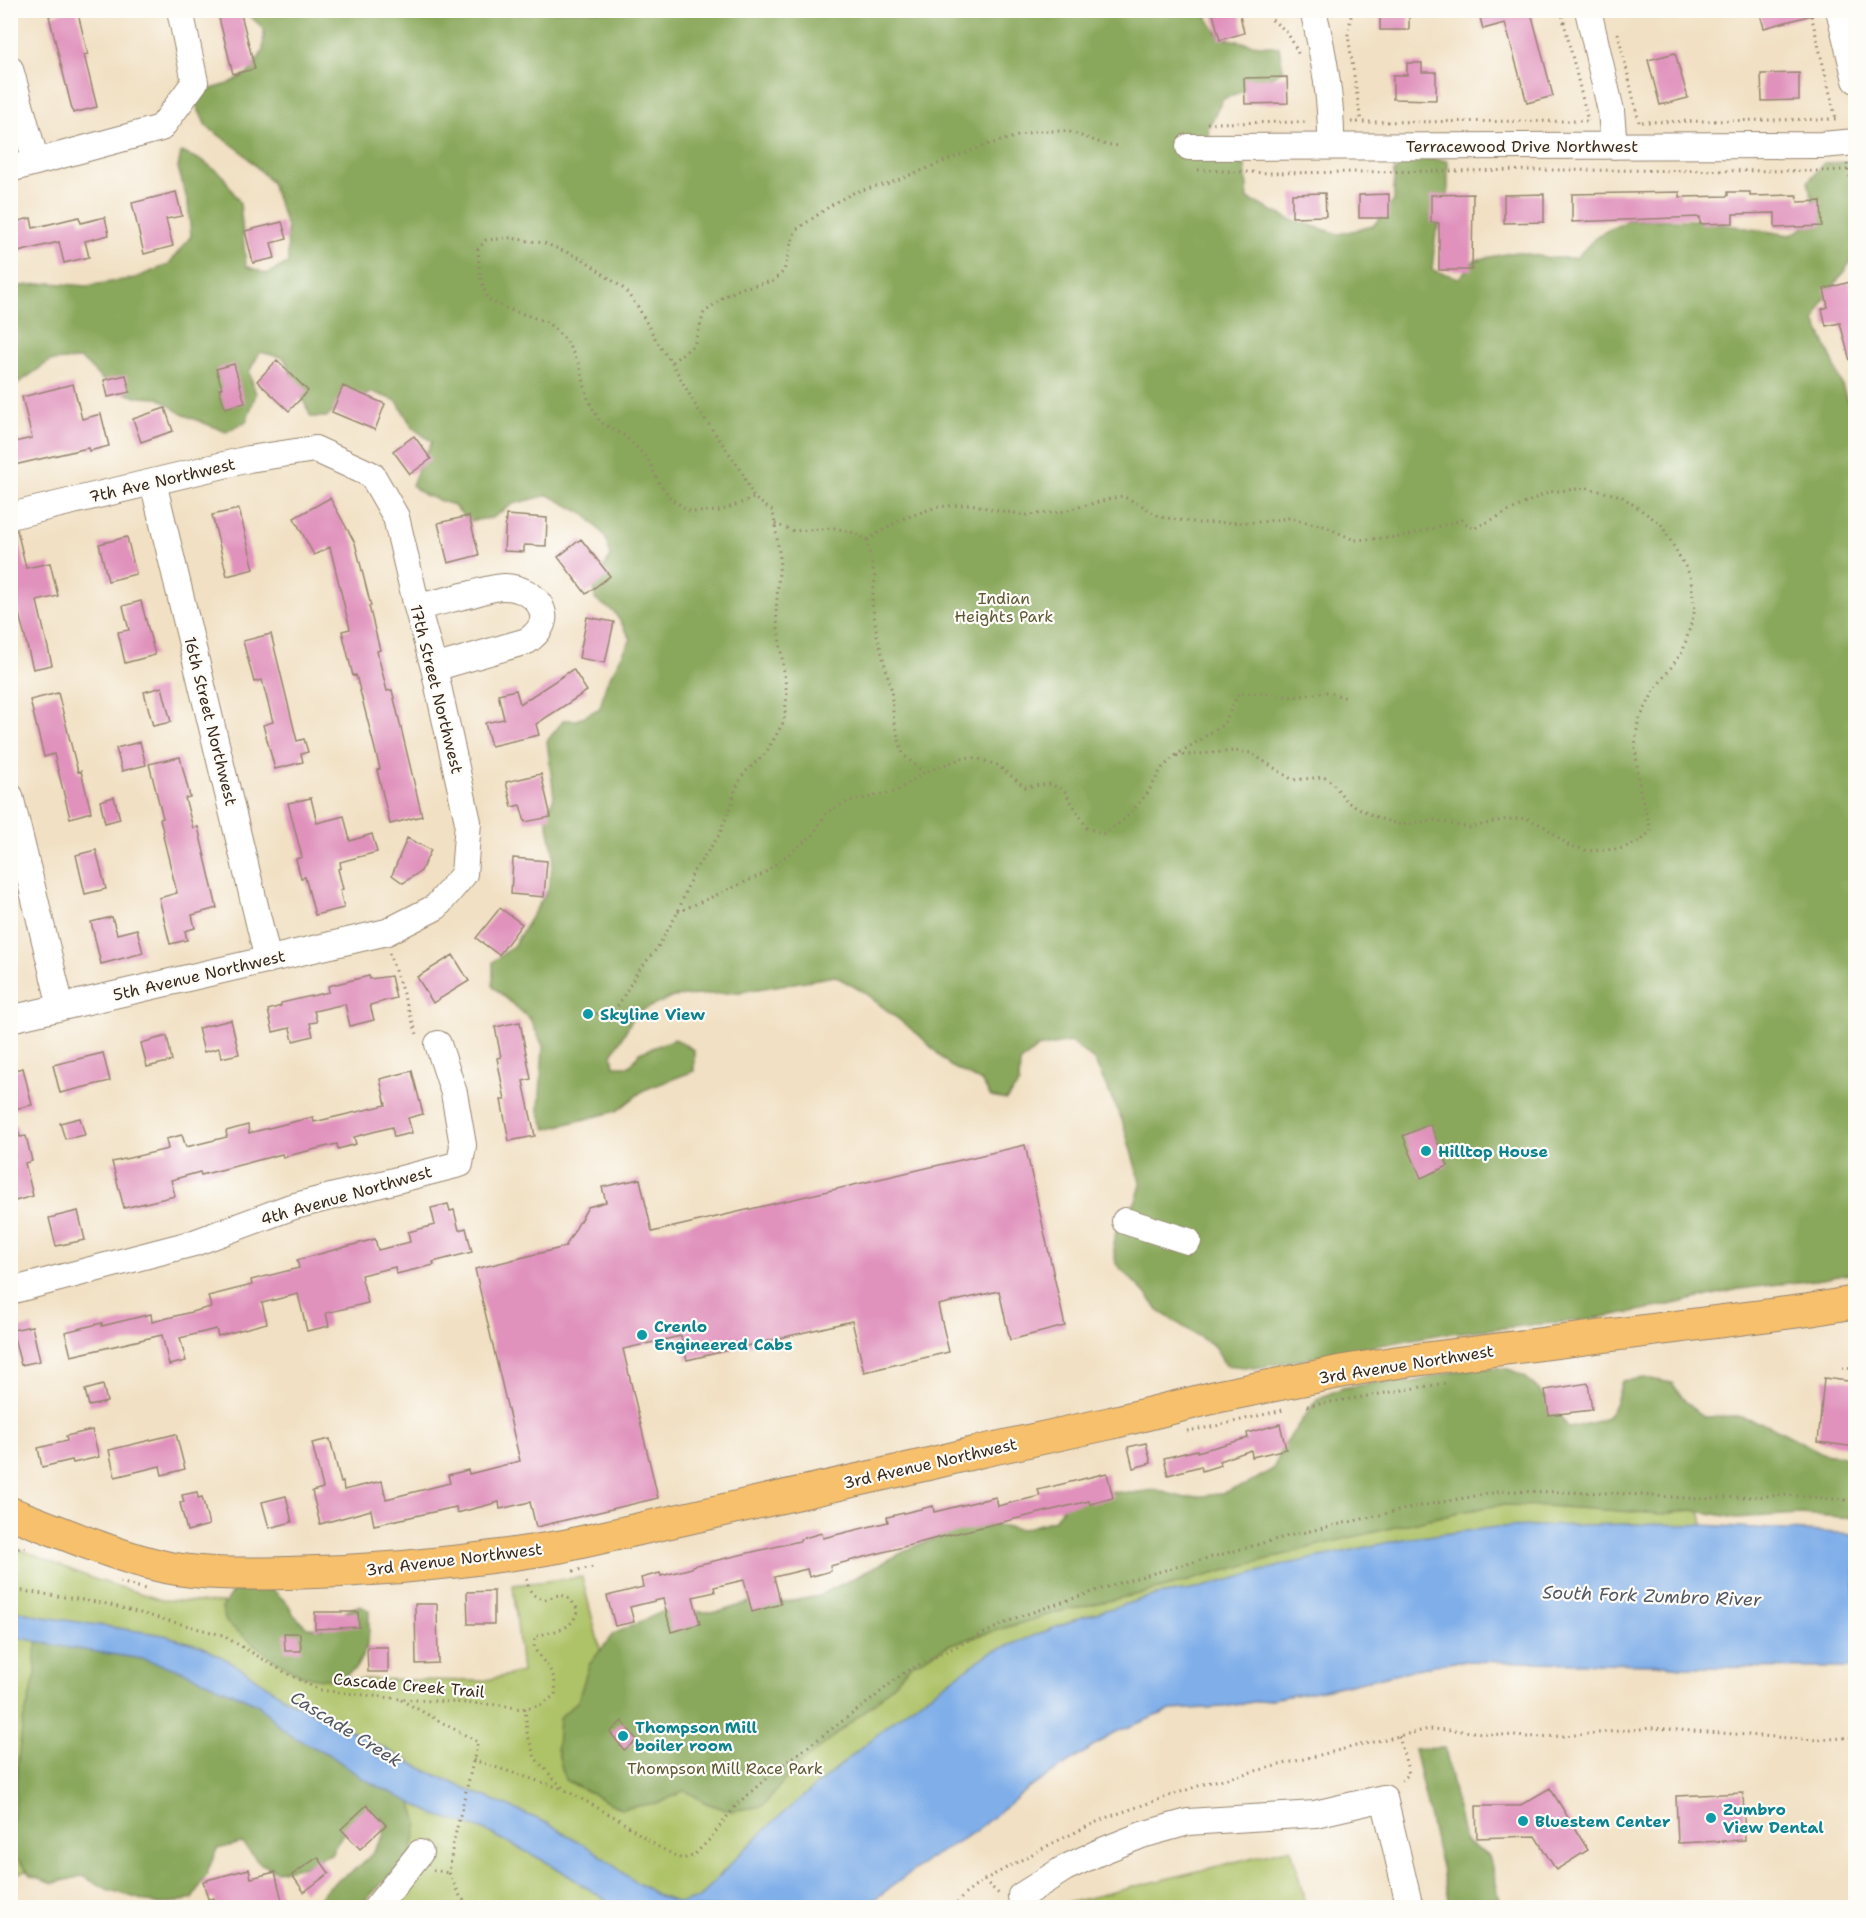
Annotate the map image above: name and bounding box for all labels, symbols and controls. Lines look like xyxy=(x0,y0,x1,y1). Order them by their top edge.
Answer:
street label: Terracewood Drive Northwest xyxy=(1406,136,1638,157)
street label: 7th Ave Northwest xyxy=(87,453,237,508)
park label: Indian Heights Park xyxy=(955,588,1053,627)
street label: 17th Street Northwest xyxy=(405,602,468,776)
street label: 16th Street Northwest xyxy=(179,634,242,808)
street label: 5th Avenue Northwest xyxy=(111,945,287,1006)
place label: Skyline View xyxy=(600,1004,706,1025)
marker: Skyline View xyxy=(581,1007,595,1021)
place label: Hilltop House xyxy=(1438,1141,1548,1162)
marker: Hilltop House xyxy=(1419,1144,1433,1158)
street label: 4th Avenue Northwest xyxy=(258,1161,434,1230)
place label: Crenlo Engineered Cabs xyxy=(654,1316,793,1355)
marker: Crenlo Engineered Cabs xyxy=(635,1328,649,1342)
street label: 3rd Avenue Northwest xyxy=(1317,1340,1495,1389)
street label: 3rd Avenue Northwest xyxy=(841,1433,1019,1494)
street label: 3rd Avenue Northwest xyxy=(365,1538,543,1581)
water label: South Fork Zumbro River xyxy=(1542,1580,1762,1612)
street label: Cascade Creek Trail xyxy=(332,1668,486,1703)
water label: Cascade Creek xyxy=(286,1685,407,1773)
place label: Thompson Mill boiler room xyxy=(635,1717,757,1756)
marker: Thompson Mill boiler room xyxy=(616,1729,630,1743)
park label: Thompson Mill Race Park xyxy=(627,1758,823,1779)
place label: Zumbro View Dental xyxy=(1723,1799,1824,1838)
place label: Bluestem Center xyxy=(1535,1811,1671,1832)
marker: Zumbro View Dental xyxy=(1704,1811,1718,1825)
marker: Bluestem Center xyxy=(1516,1814,1530,1828)

